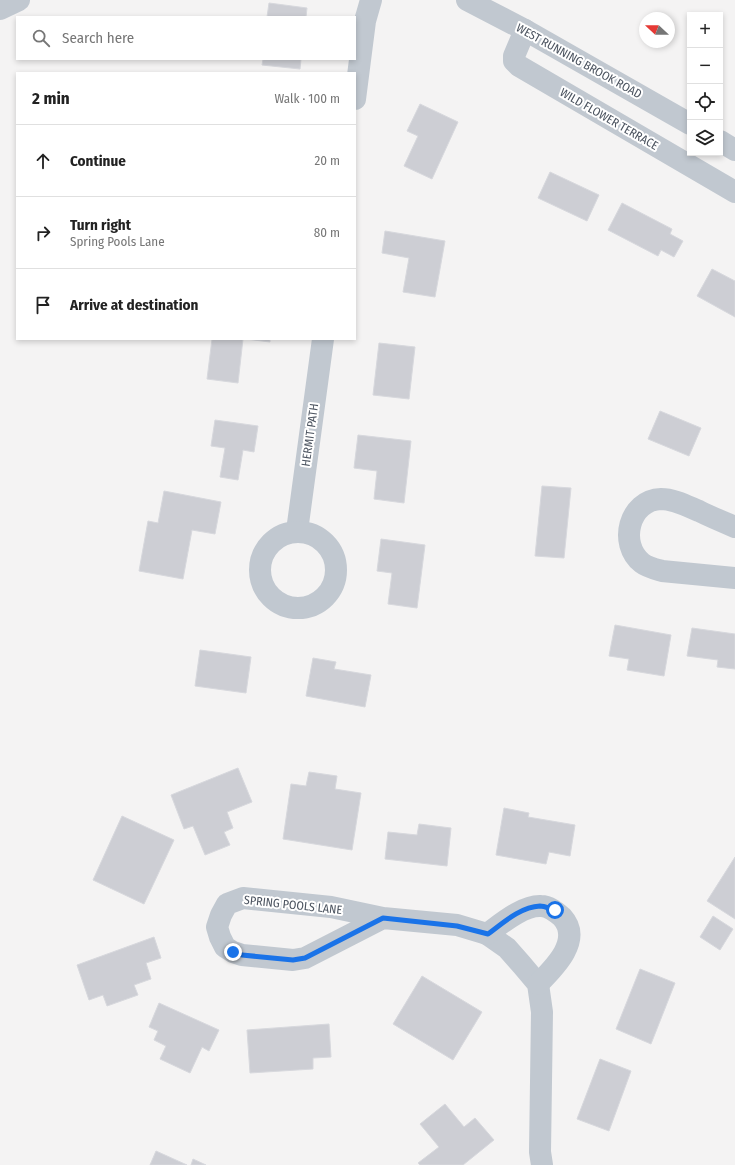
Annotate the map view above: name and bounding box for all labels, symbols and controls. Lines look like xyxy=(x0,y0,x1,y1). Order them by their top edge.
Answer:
north arrow xyxy=(639,12,675,48)
map controls xyxy=(687,12,723,156)
button: + xyxy=(687,12,723,48)
search box xyxy=(16,16,356,60)
street label: WEST RUNNING BROOK ROAD xyxy=(514,21,644,101)
icon: search xyxy=(30,27,52,49)
text: Search here xyxy=(62,29,134,47)
button: − xyxy=(687,48,723,84)
button: locate xyxy=(687,84,723,120)
street label: WILD FLOWER TERRACE xyxy=(557,85,661,153)
text: 2 min xyxy=(32,88,70,109)
text: Walk · 100 m xyxy=(274,91,340,106)
button: layers xyxy=(687,120,723,156)
icon: ahead xyxy=(32,150,54,172)
text: Continue xyxy=(70,152,126,170)
text: 20 m xyxy=(314,153,340,168)
text: Turn right xyxy=(70,216,131,234)
icon: right xyxy=(32,222,54,244)
text: 80 m xyxy=(314,225,340,240)
text: Spring Pools Lane xyxy=(70,234,165,249)
icon: arrive xyxy=(32,294,54,316)
text: Arrive at destination xyxy=(70,296,198,314)
street label: HERMIT PATH xyxy=(299,403,321,467)
street label: SPRING POOLS LANE xyxy=(243,893,343,917)
route start xyxy=(546,901,564,919)
route end xyxy=(224,943,242,961)

